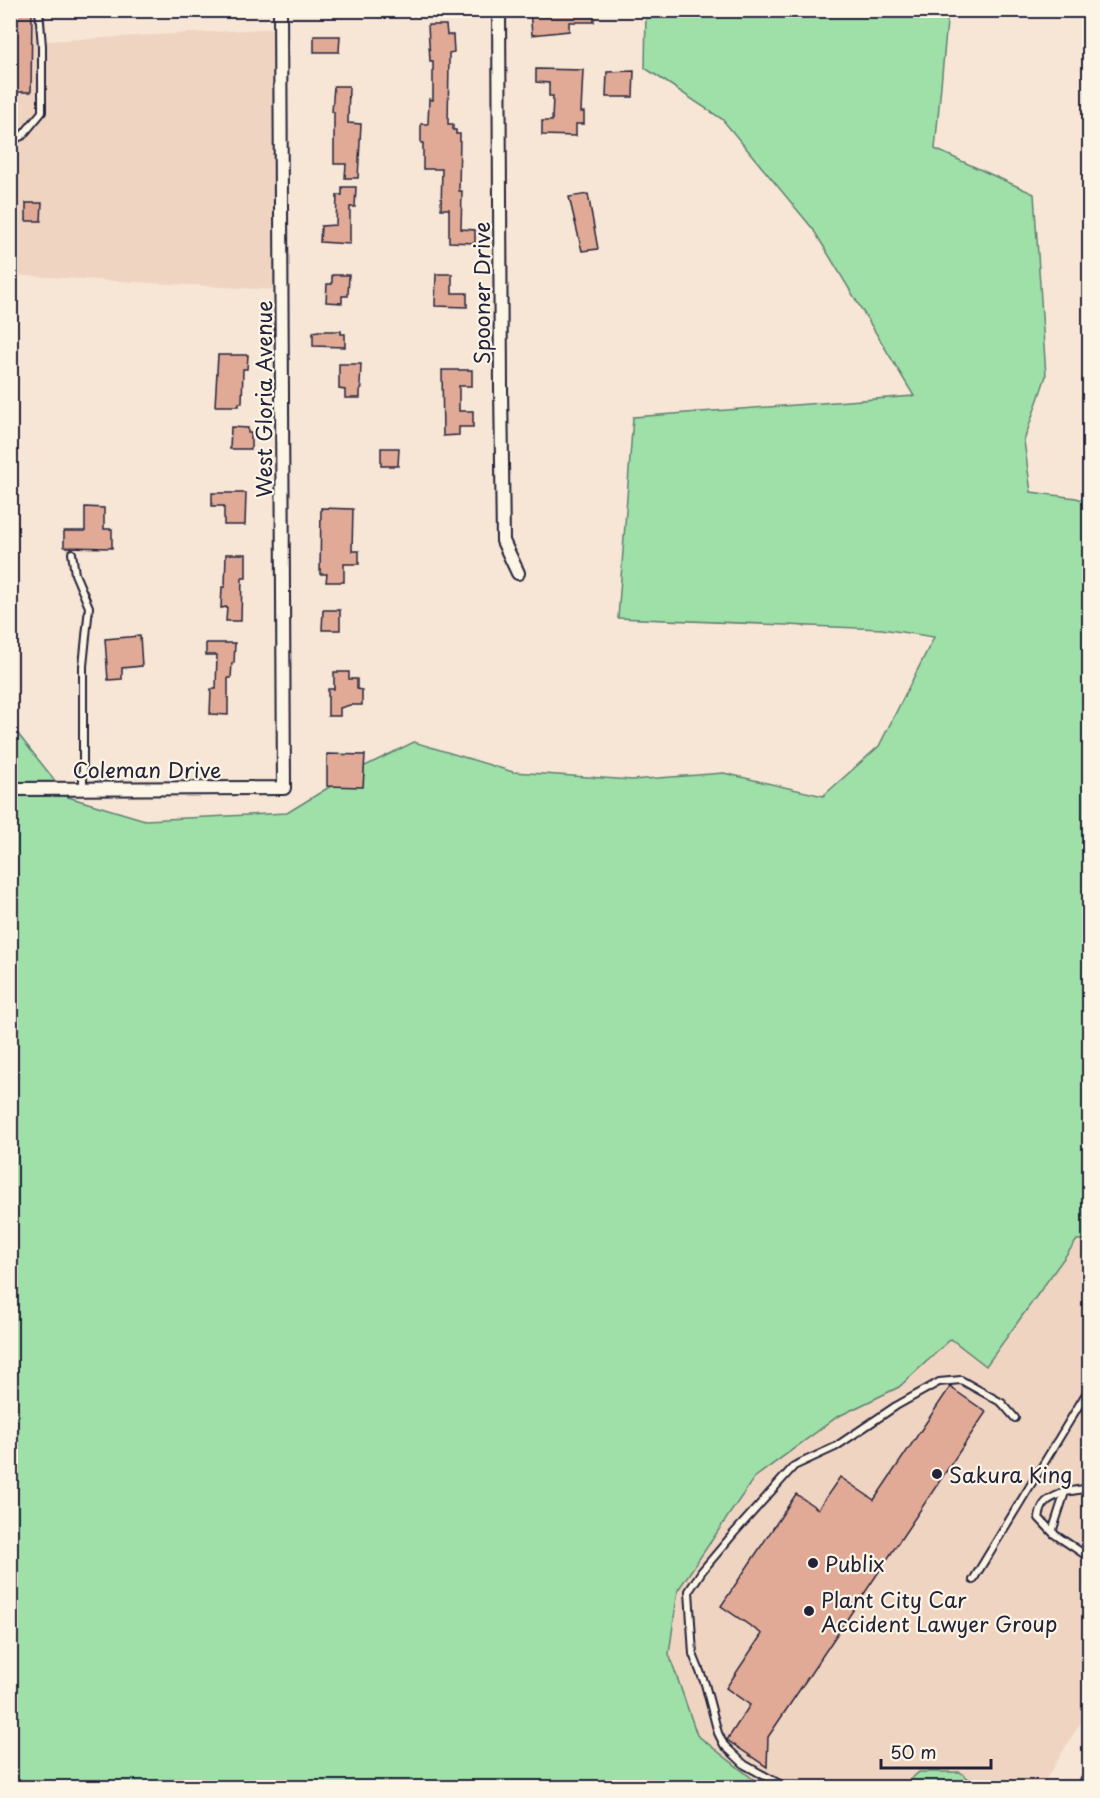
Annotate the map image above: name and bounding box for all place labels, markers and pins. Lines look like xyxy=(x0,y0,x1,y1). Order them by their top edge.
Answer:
place label: Sakura King xyxy=(949,1458,1072,1490)
marker: Sakura King xyxy=(930,1467,944,1481)
place label: Publix xyxy=(825,1547,885,1579)
marker: Publix xyxy=(806,1556,820,1570)
place label: Plant City Car Accident Lawyer Group xyxy=(821,1583,1057,1639)
marker: Plant City Car Accident Lawyer Group xyxy=(802,1604,816,1618)

